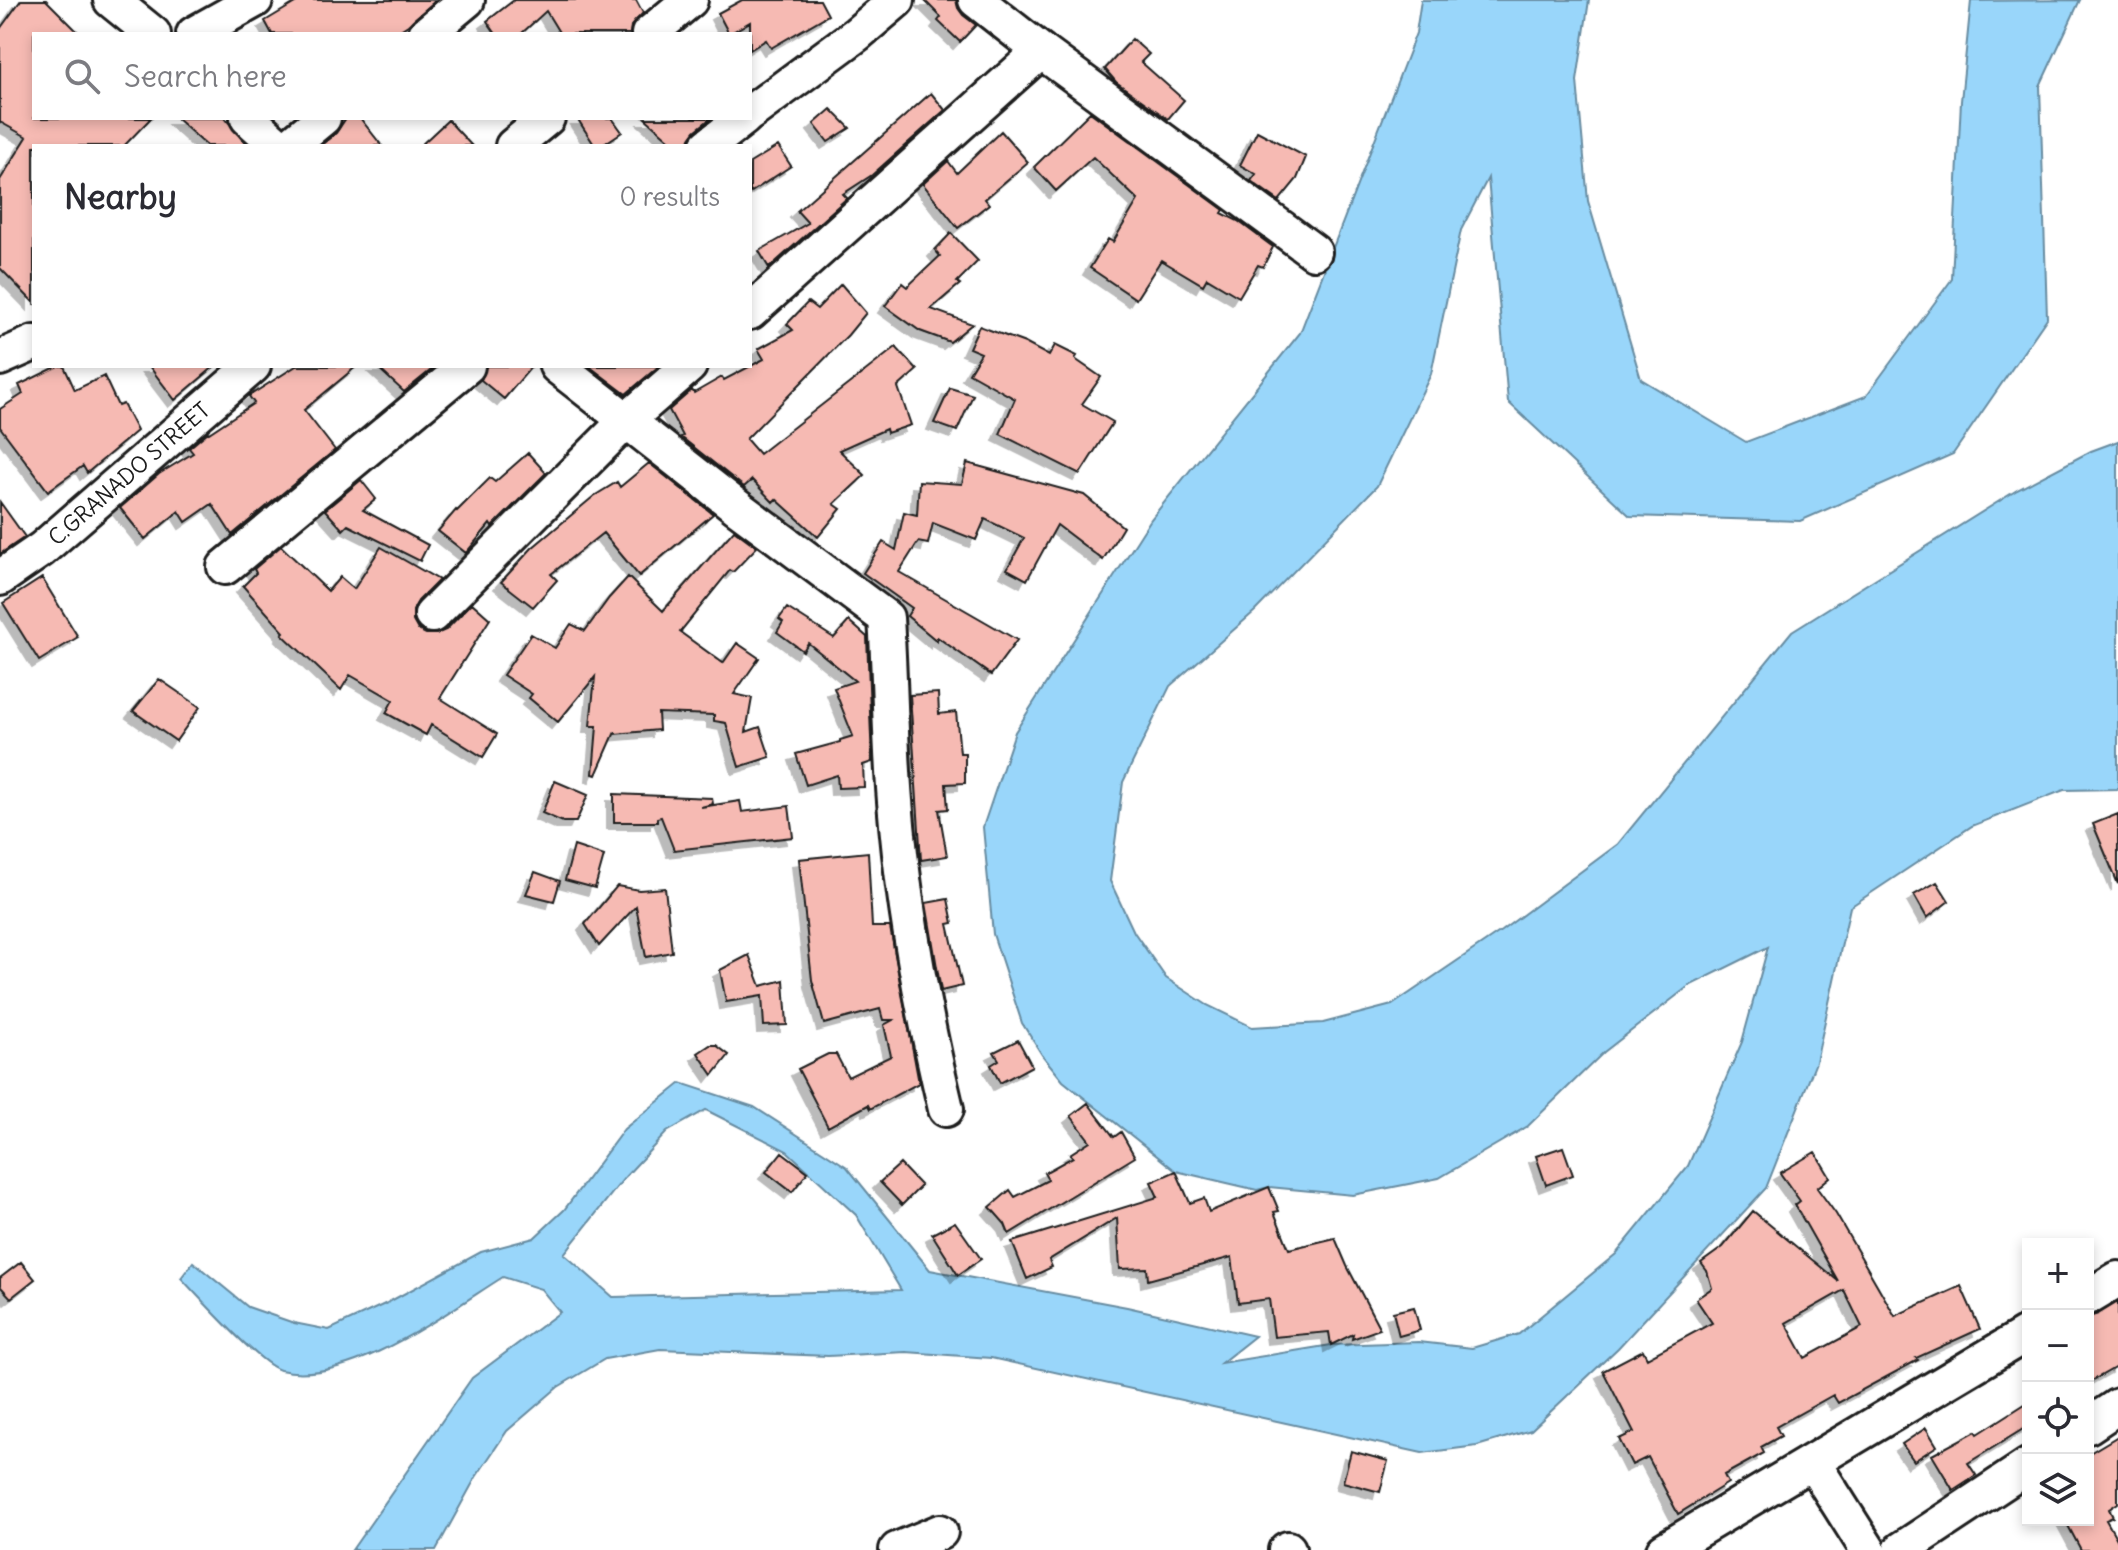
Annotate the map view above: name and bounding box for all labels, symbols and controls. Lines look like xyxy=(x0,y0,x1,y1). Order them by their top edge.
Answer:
search box xyxy=(32,32,752,120)
icon: search xyxy=(60,54,104,98)
text: Search here xyxy=(124,57,287,95)
text: Nearby xyxy=(64,175,177,218)
text: 0 results xyxy=(619,180,720,213)
street label: C.GRANADO STREET xyxy=(42,396,215,551)
map controls xyxy=(2022,1238,2094,1526)
button: + xyxy=(2022,1238,2094,1310)
button: − xyxy=(2022,1310,2094,1382)
button: locate xyxy=(2022,1382,2094,1454)
button: layers xyxy=(2022,1454,2094,1526)

